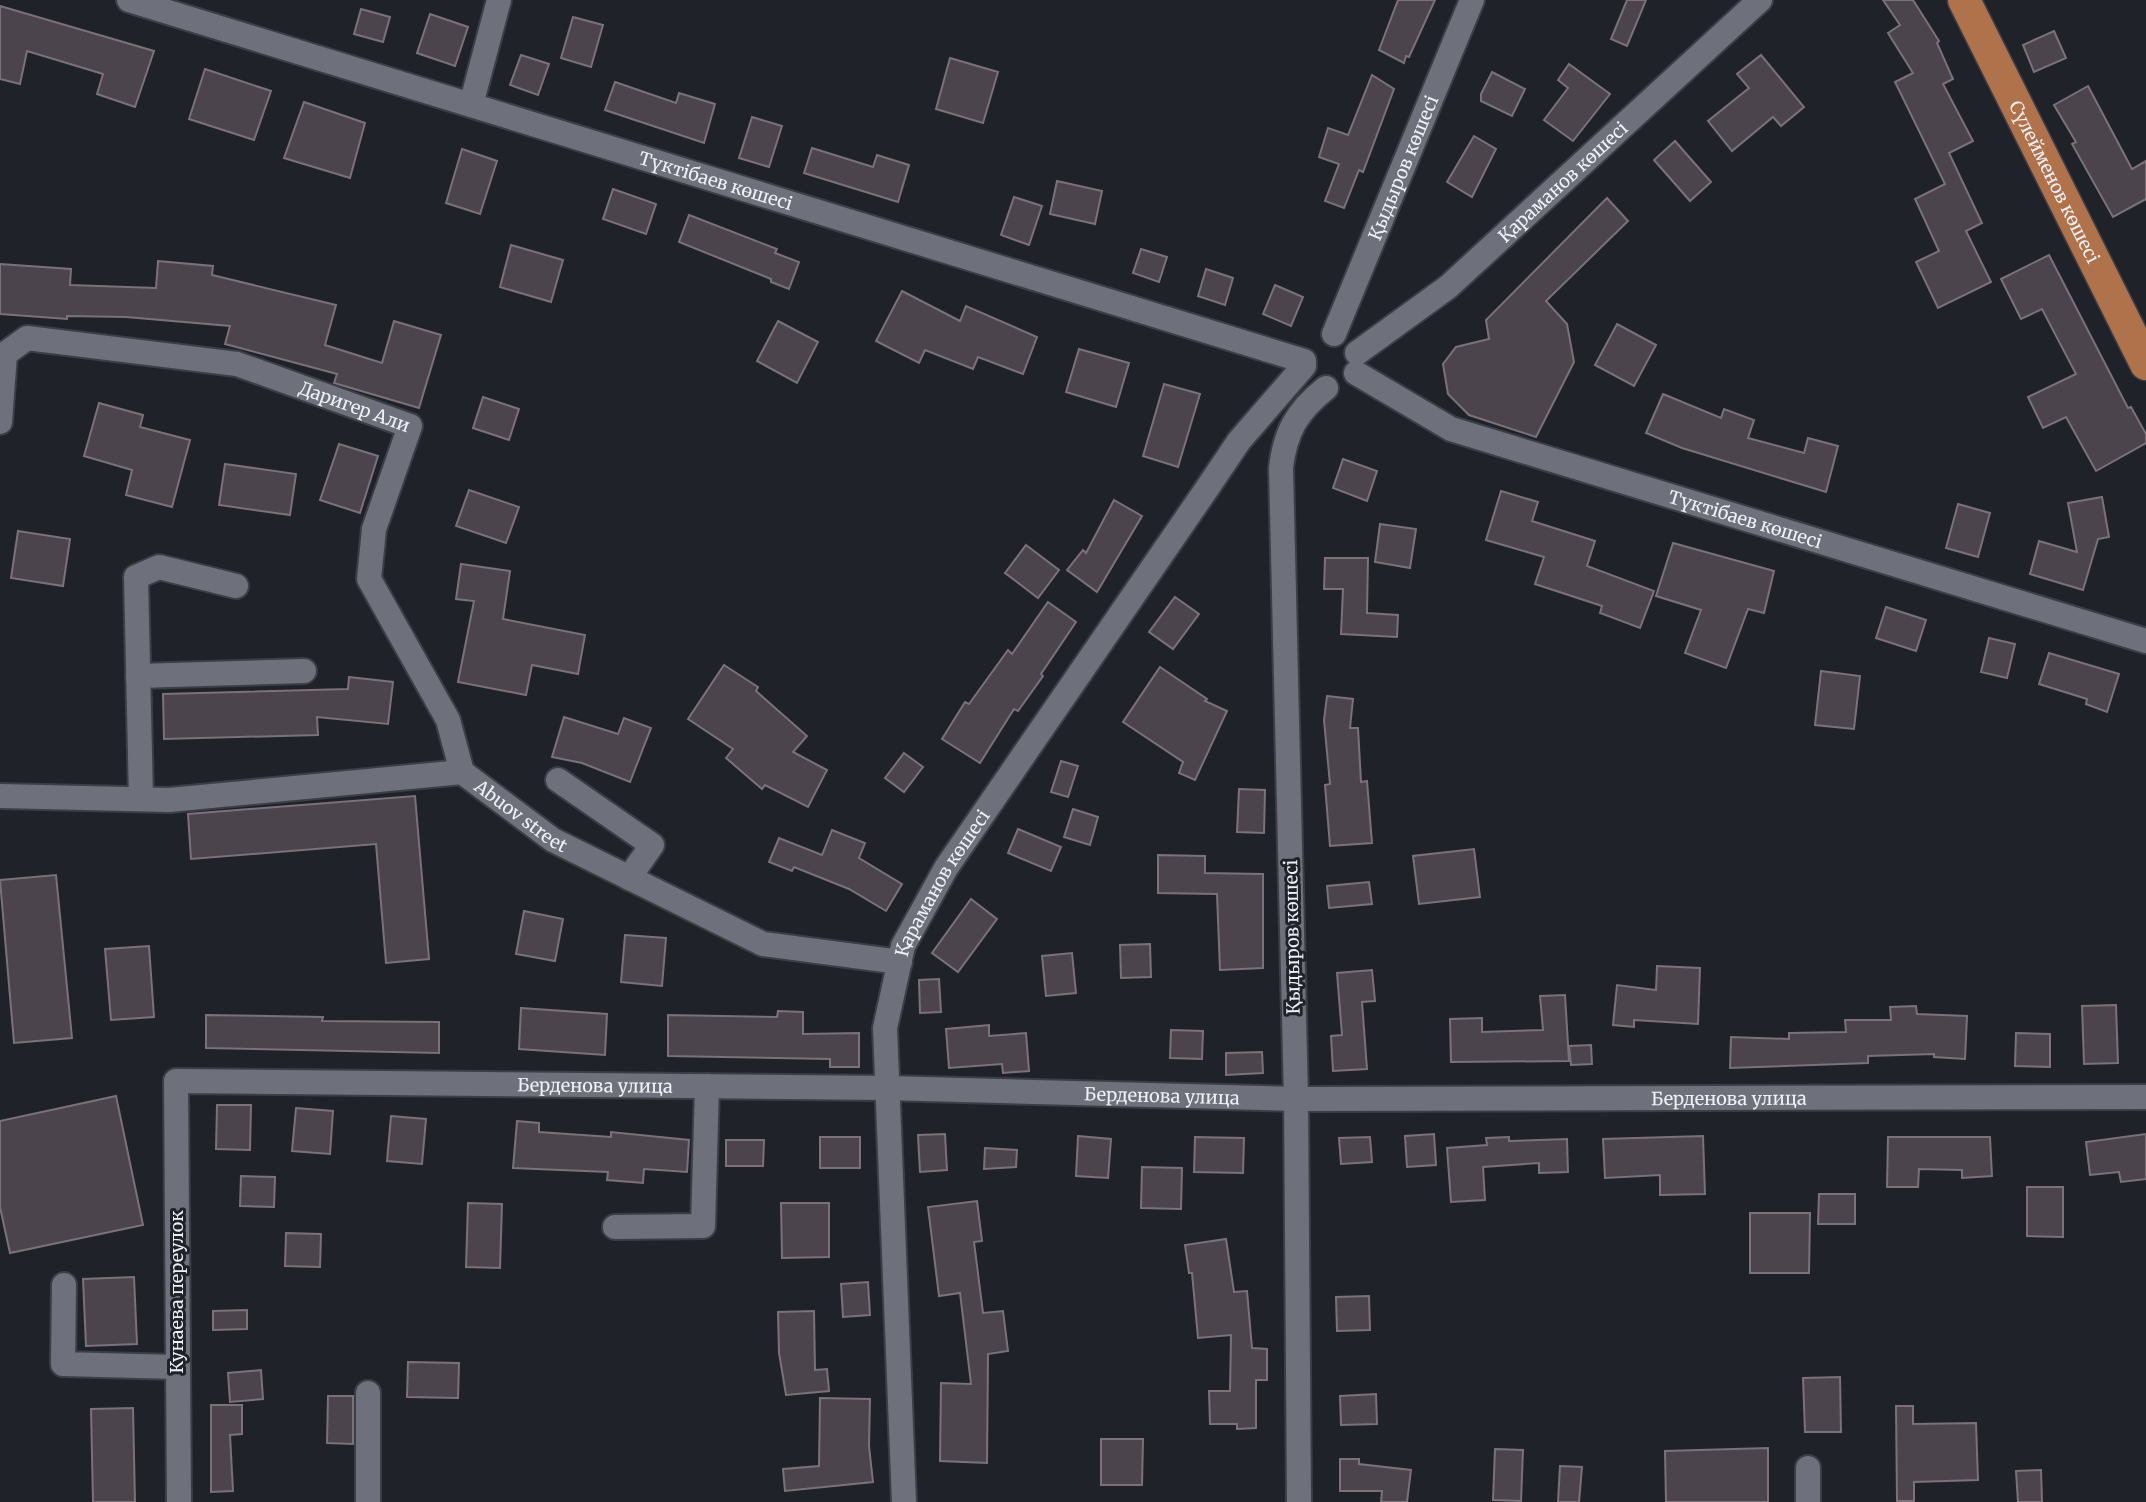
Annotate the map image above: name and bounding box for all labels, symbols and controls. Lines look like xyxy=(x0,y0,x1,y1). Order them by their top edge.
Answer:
street label: Қыдыров көшесі xyxy=(1363,92,1443,243)
street label: Сүлейменов көшесі xyxy=(2005,96,2105,267)
street label: Қараманов көшесі xyxy=(1493,116,1632,247)
street label: Түктібаев көшесі xyxy=(636,146,796,215)
street label: Даригер Али xyxy=(296,376,413,437)
street label: Түктібаев көшесі xyxy=(1666,484,1825,553)
street label: Abuov street xyxy=(470,774,571,857)
street label: Қараманов көшесі xyxy=(890,805,994,959)
street label: Қыдыров көшесі xyxy=(1279,859,1305,1014)
street label: Берденова улица xyxy=(517,1073,673,1097)
street label: Берденова улица xyxy=(1084,1082,1240,1109)
street label: Берденова улица xyxy=(1651,1086,1807,1110)
street label: Кунаева переулок xyxy=(165,1210,188,1374)

